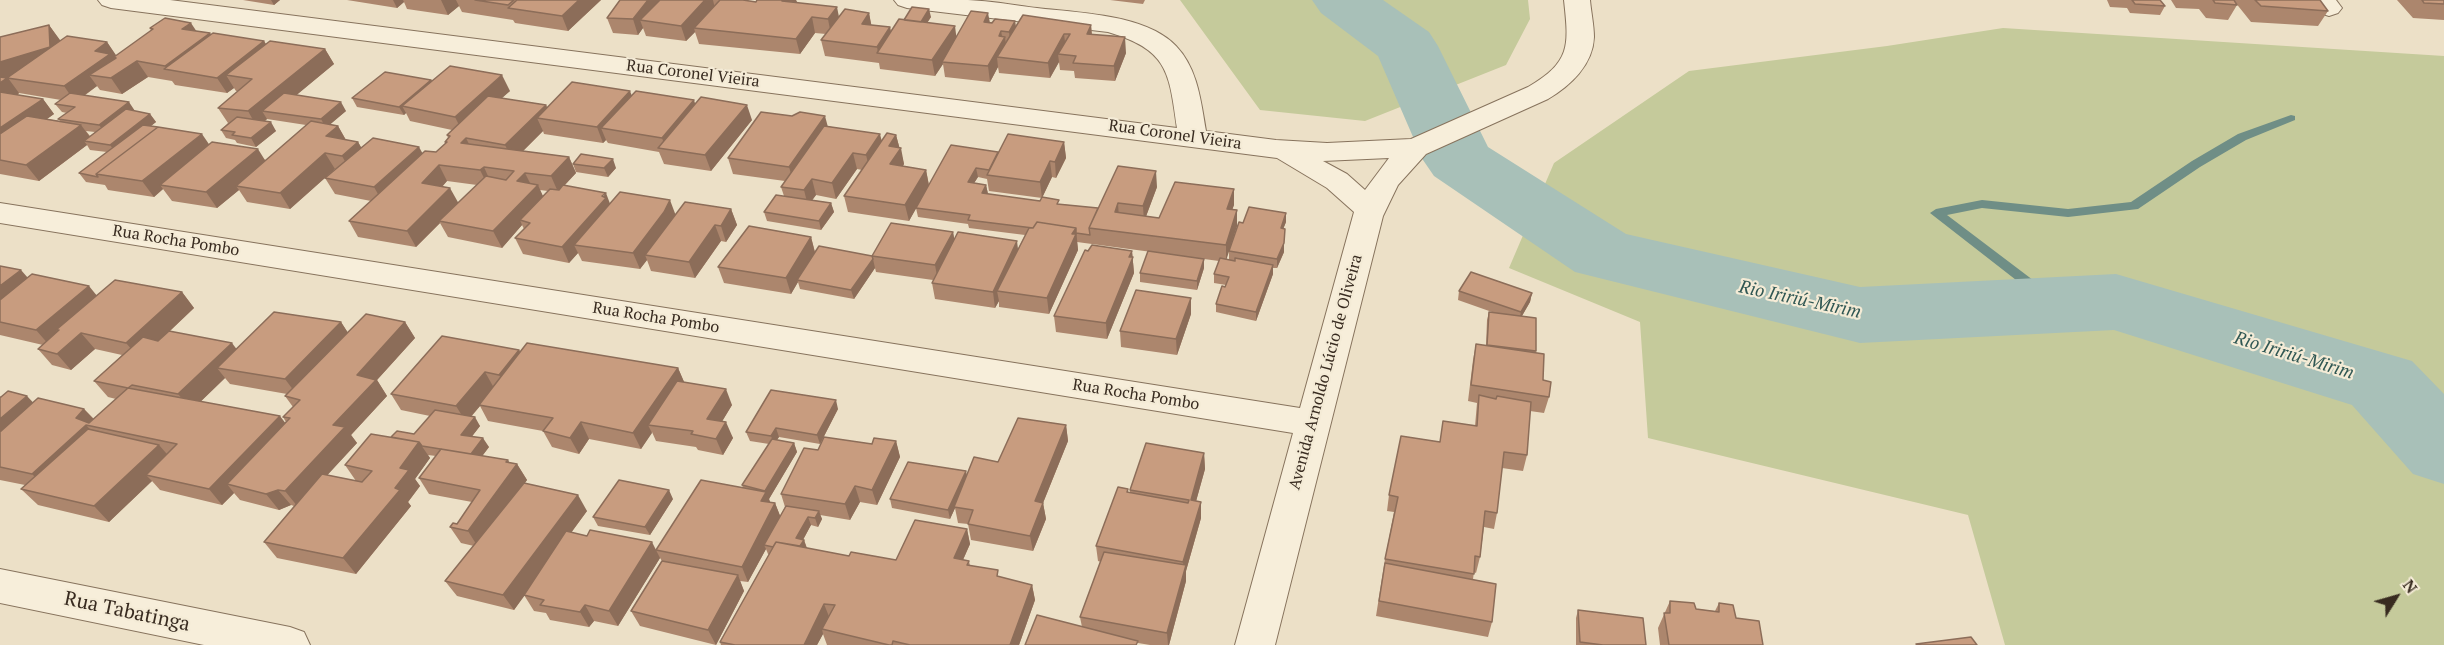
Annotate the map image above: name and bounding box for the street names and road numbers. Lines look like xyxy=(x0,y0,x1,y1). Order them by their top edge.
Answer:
street label: Rua Coronel Vieira xyxy=(625,56,761,92)
street label: Rua Coronel Vieira xyxy=(1107,116,1243,154)
street label: Rua Rocha Pombo xyxy=(111,221,241,261)
street label: Avenida Arnoldo Lúcio de Oliveira xyxy=(1285,252,1367,492)
street label: Rua Rocha Pombo xyxy=(591,298,721,338)
street label: Rua Rocha Pombo xyxy=(1071,375,1201,415)
street label: Rua Tabatinga xyxy=(62,587,192,637)

